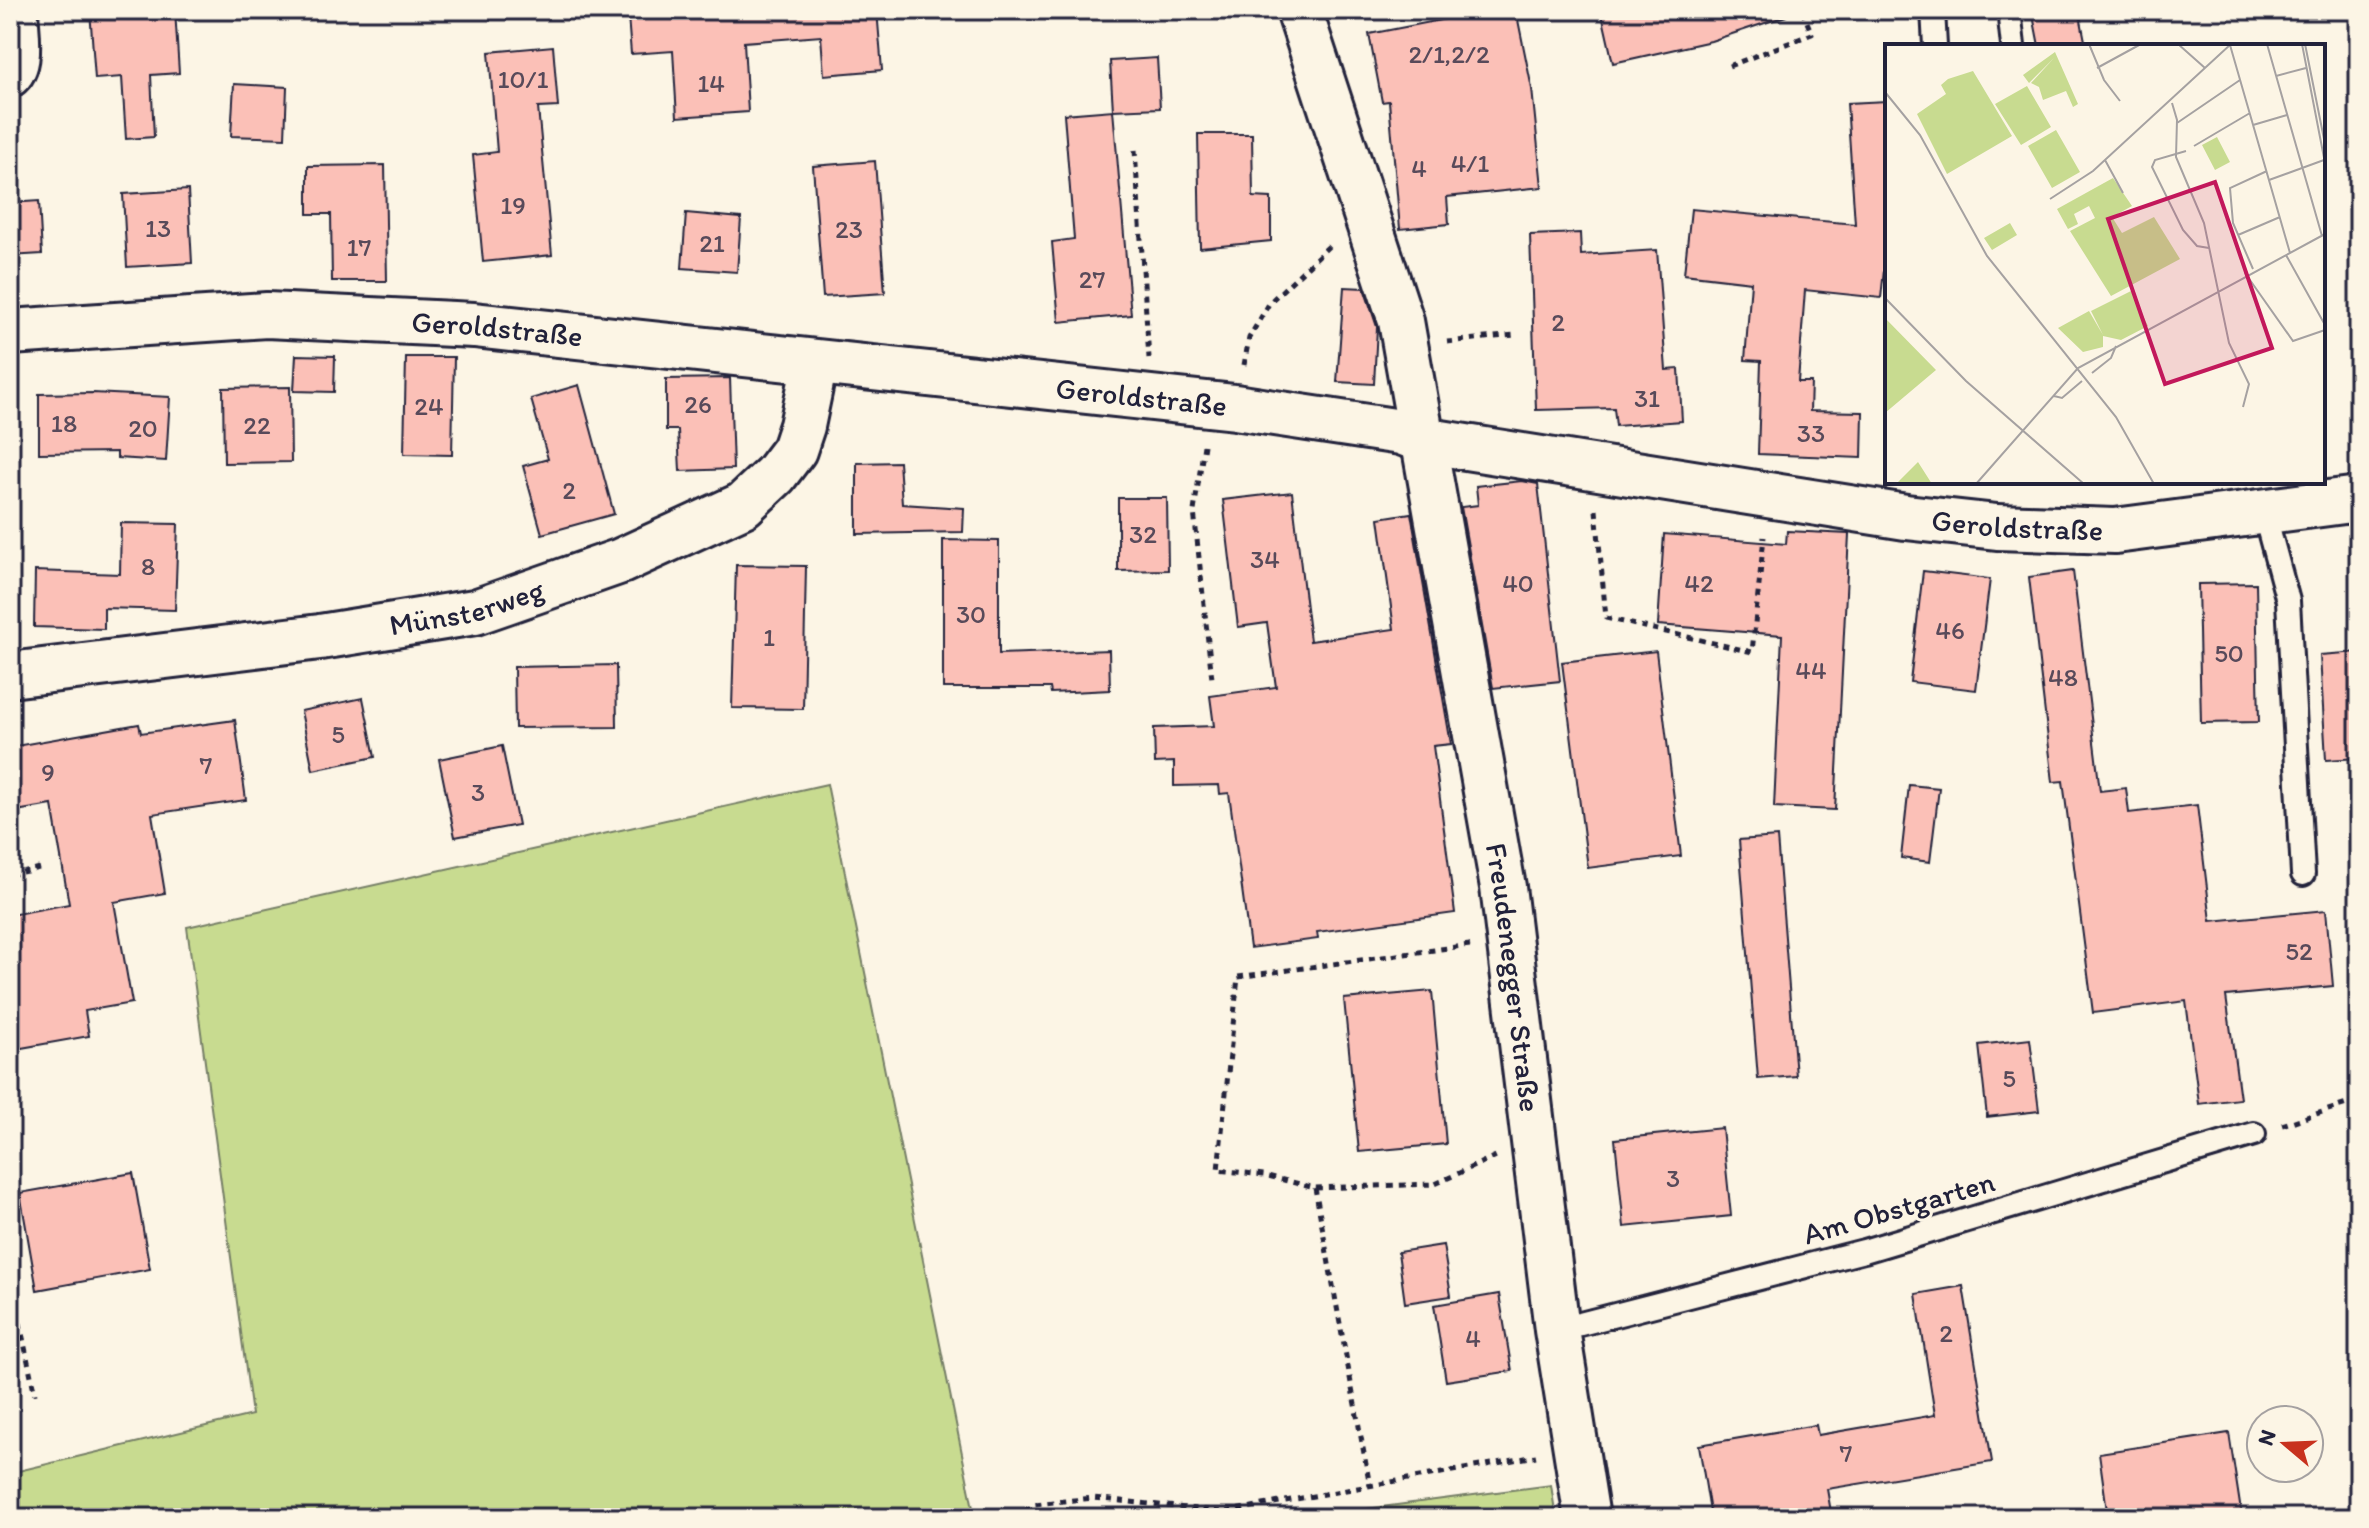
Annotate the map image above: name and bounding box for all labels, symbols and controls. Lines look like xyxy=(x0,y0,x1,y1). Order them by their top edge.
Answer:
house number: 2/1,2/2 xyxy=(1408,38,1490,70)
inset map xyxy=(1885,44,2325,484)
house number: 10/1 xyxy=(497,63,549,95)
house number: 14 xyxy=(697,67,725,99)
house number: 4/1 xyxy=(1451,147,1489,179)
house number: 4 xyxy=(1411,152,1427,184)
house number: 19 xyxy=(500,189,526,221)
house number: 13 xyxy=(145,212,171,244)
house number: 23 xyxy=(835,213,863,245)
house number: 21 xyxy=(699,227,725,259)
house number: 17 xyxy=(347,231,372,263)
house number: 27 xyxy=(1079,263,1105,295)
street label: Geroldstraße xyxy=(410,303,585,355)
house number: 2 xyxy=(1551,306,1565,338)
street label: Geroldstraße xyxy=(1054,369,1229,424)
house number: 31 xyxy=(1634,382,1660,414)
house number: 26 xyxy=(684,388,712,420)
house number: 24 xyxy=(414,390,444,422)
house number: 18 xyxy=(51,407,77,439)
house number: 22 xyxy=(243,409,271,441)
house number: 20 xyxy=(128,412,158,444)
house number: 33 xyxy=(1797,417,1825,449)
house number: 2 xyxy=(562,474,576,506)
street label: Geroldstraße xyxy=(1930,501,2104,549)
house number: 32 xyxy=(1129,518,1157,550)
house number: 34 xyxy=(1250,543,1280,575)
house number: 8 xyxy=(141,550,155,582)
house number: 40 xyxy=(1502,567,1534,599)
house number: 42 xyxy=(1684,567,1714,599)
street label: Münsterweg xyxy=(387,570,549,644)
house number: 30 xyxy=(956,598,986,630)
house number: 46 xyxy=(1935,614,1965,646)
house number: 1 xyxy=(763,621,775,653)
house number: 50 xyxy=(2214,637,2244,669)
house number: 44 xyxy=(1795,654,1827,686)
house number: 48 xyxy=(2048,661,2078,693)
house number: 5 xyxy=(331,718,345,750)
house number: 7 xyxy=(200,749,213,781)
house number: 9 xyxy=(41,756,55,788)
house number: 3 xyxy=(471,776,485,808)
street label: Freudenegger Straße xyxy=(1478,840,1549,1114)
house number: 52 xyxy=(2285,935,2313,967)
house number: 5 xyxy=(2002,1062,2016,1094)
house number: 3 xyxy=(1666,1162,1680,1194)
street label: Am Obstgarten xyxy=(1799,1163,1999,1253)
house number: 2 xyxy=(1939,1317,1953,1349)
house number: 4 xyxy=(1465,1322,1481,1354)
north arrow xyxy=(2245,1404,2325,1484)
text: N xyxy=(2251,1426,2282,1449)
house number: 7 xyxy=(1840,1437,1853,1469)

